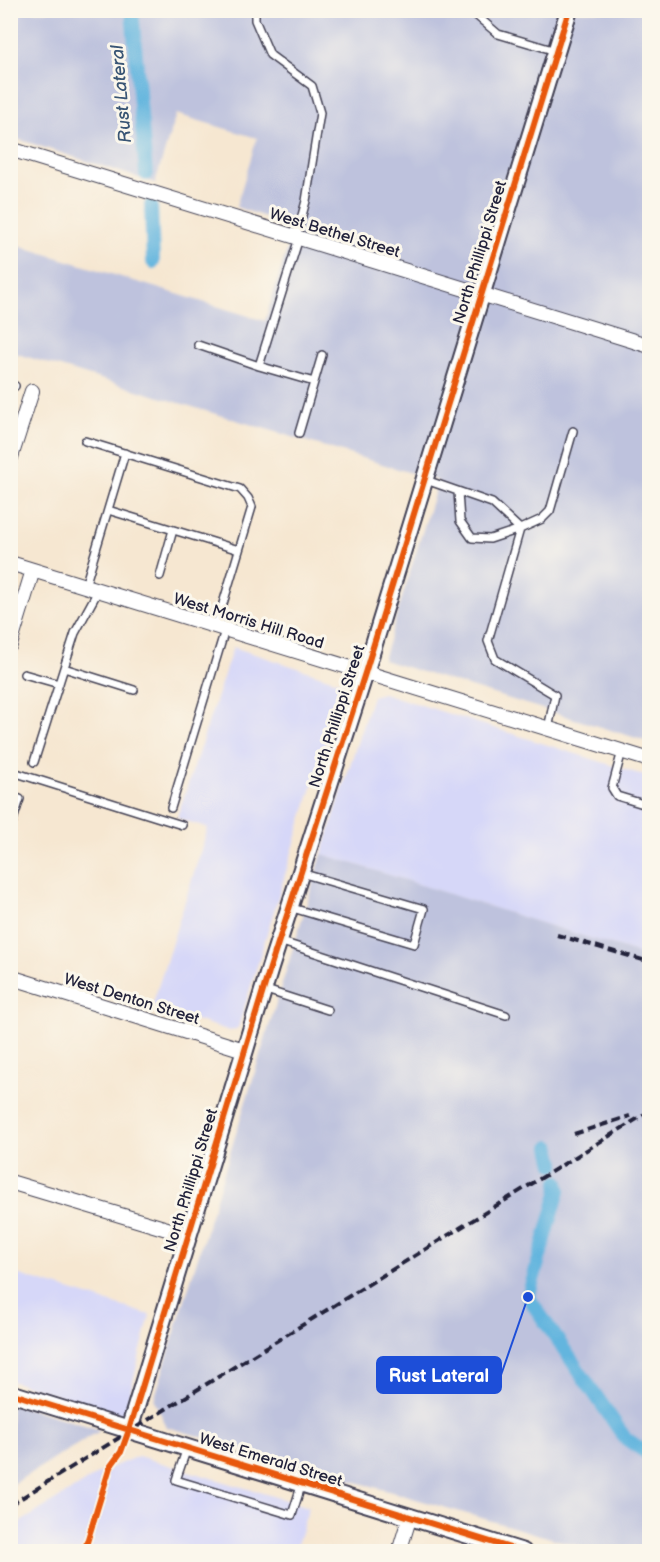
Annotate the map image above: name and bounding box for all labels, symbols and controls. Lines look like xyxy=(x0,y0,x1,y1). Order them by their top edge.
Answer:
water label: Rust Lateral xyxy=(107,43,136,144)
street label: North Phillippi Street xyxy=(450,178,511,326)
street label: West Bethel Street xyxy=(267,205,402,262)
street label: West Morris Hill Road xyxy=(171,589,326,653)
street label: North Phillippi Street xyxy=(305,643,369,790)
street label: West Denton Street xyxy=(61,970,202,1029)
street label: North Phillippi Street xyxy=(161,1106,222,1254)
callout: Rust Lateral xyxy=(377,1357,501,1393)
text: Rust Lateral xyxy=(389,1366,489,1387)
street label: West Emerald Street xyxy=(197,1430,344,1491)

